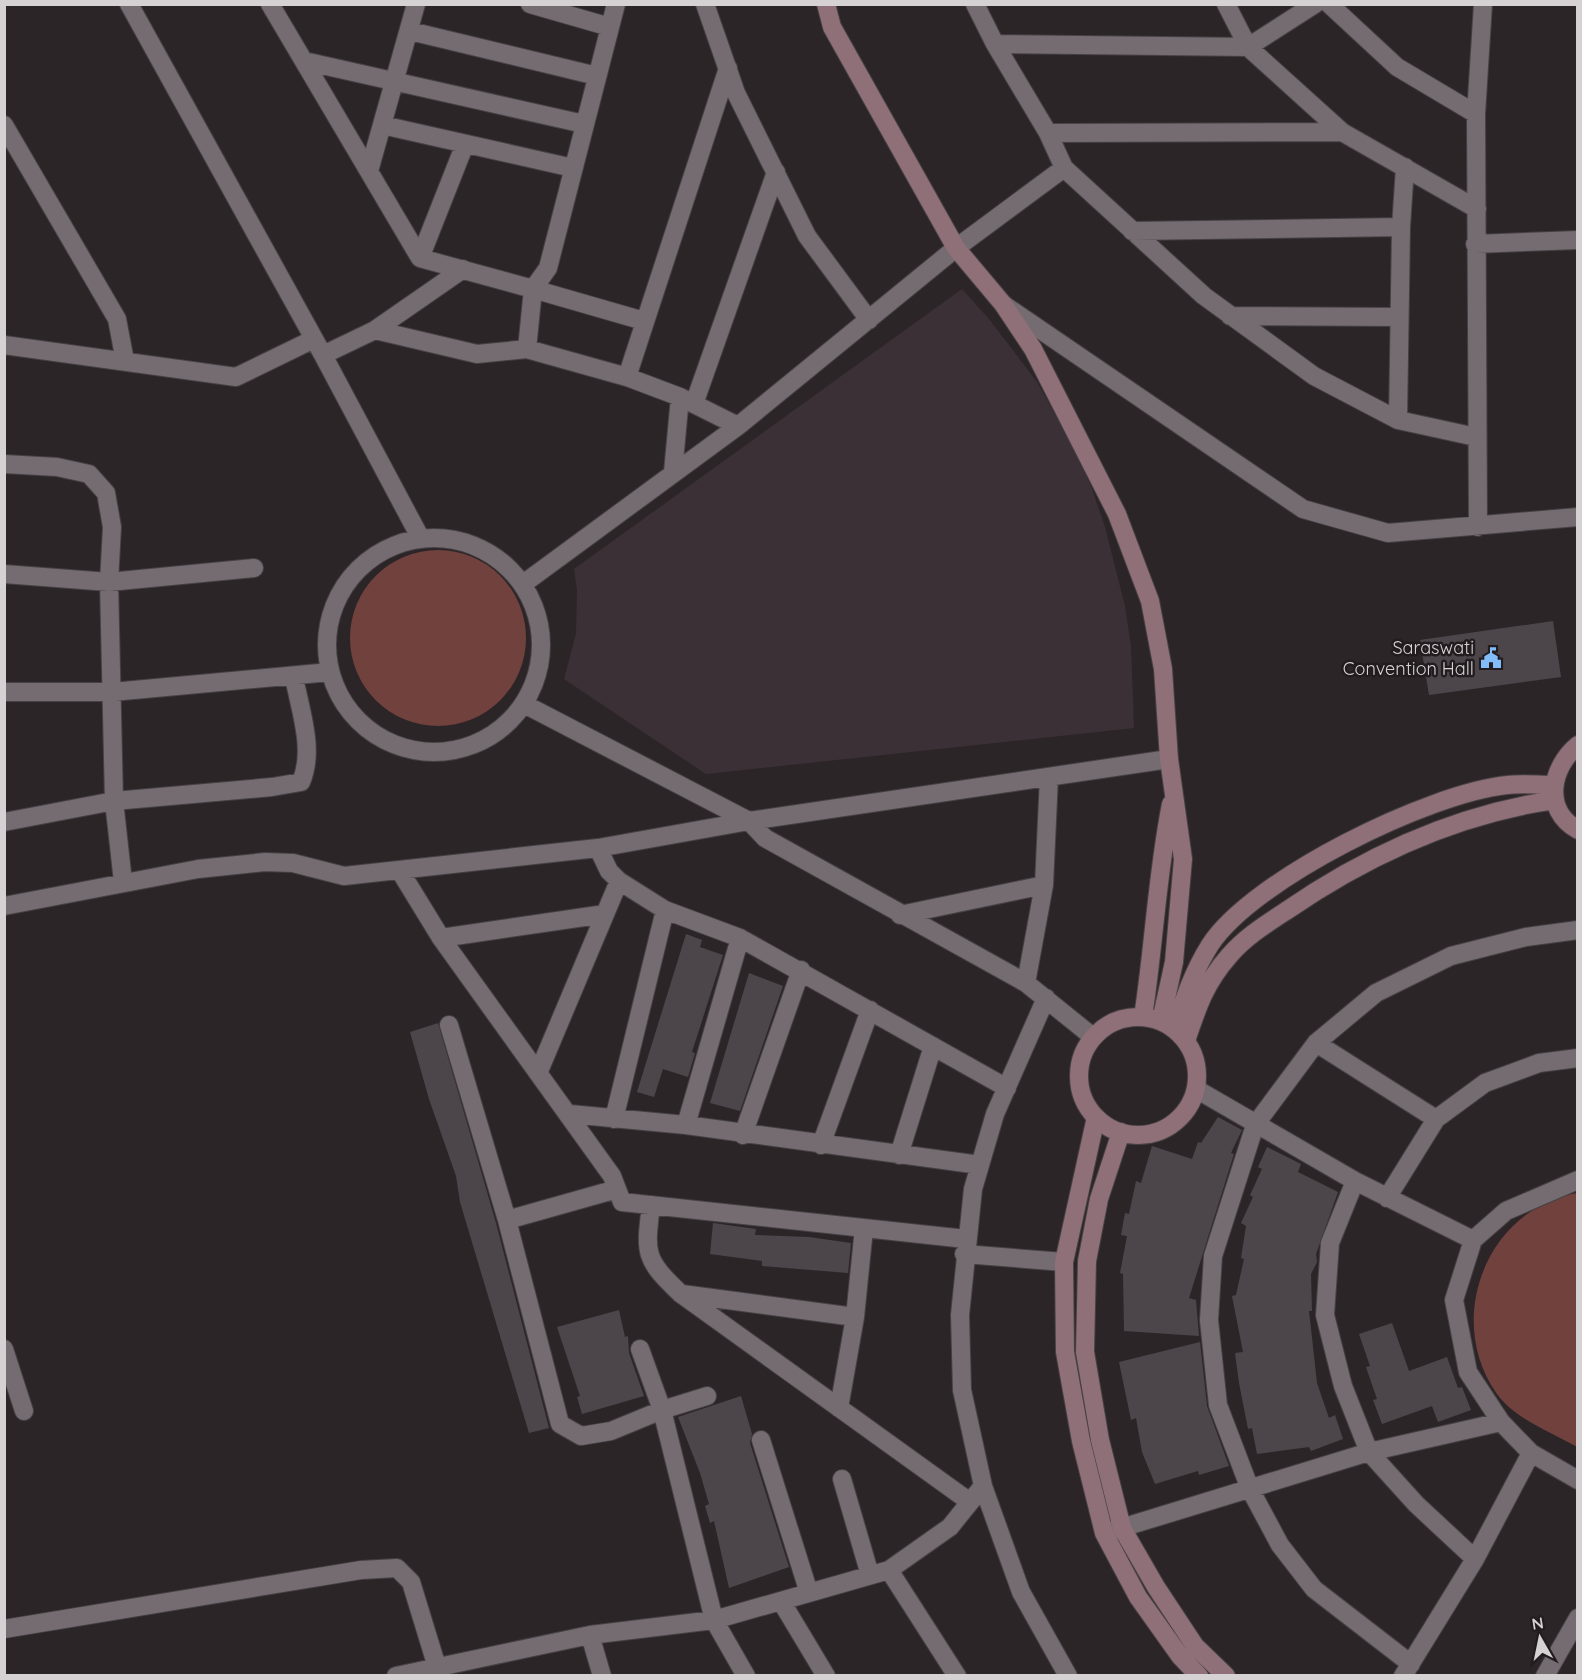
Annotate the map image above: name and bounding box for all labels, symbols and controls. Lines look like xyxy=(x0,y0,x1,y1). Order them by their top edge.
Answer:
place label: Saraswati Convention Hall xyxy=(1343,636,1474,680)
public building icon: Saraswati Convention Hall xyxy=(1479,646,1503,670)
north arrow xyxy=(1510,1608,1570,1668)
text: N xyxy=(1530,1612,1545,1634)

